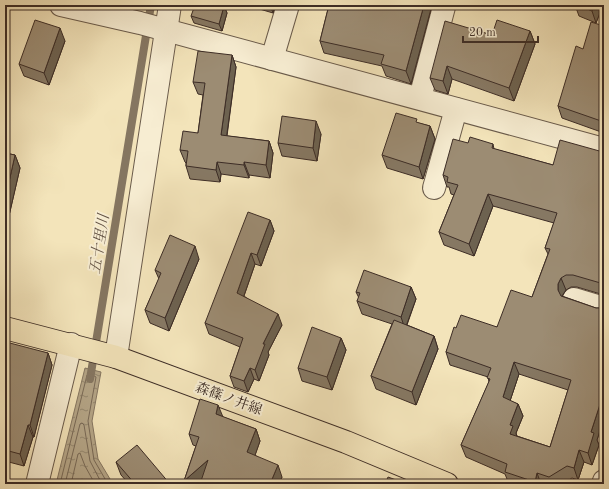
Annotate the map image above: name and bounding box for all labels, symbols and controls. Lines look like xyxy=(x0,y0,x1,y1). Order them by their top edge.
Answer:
scale bar xyxy=(463,18,538,44)
text: 20 m xyxy=(469,27,496,39)
water label: 五十里川 xyxy=(86,211,113,275)
street label: 森篠ノ井線 xyxy=(193,379,264,417)

